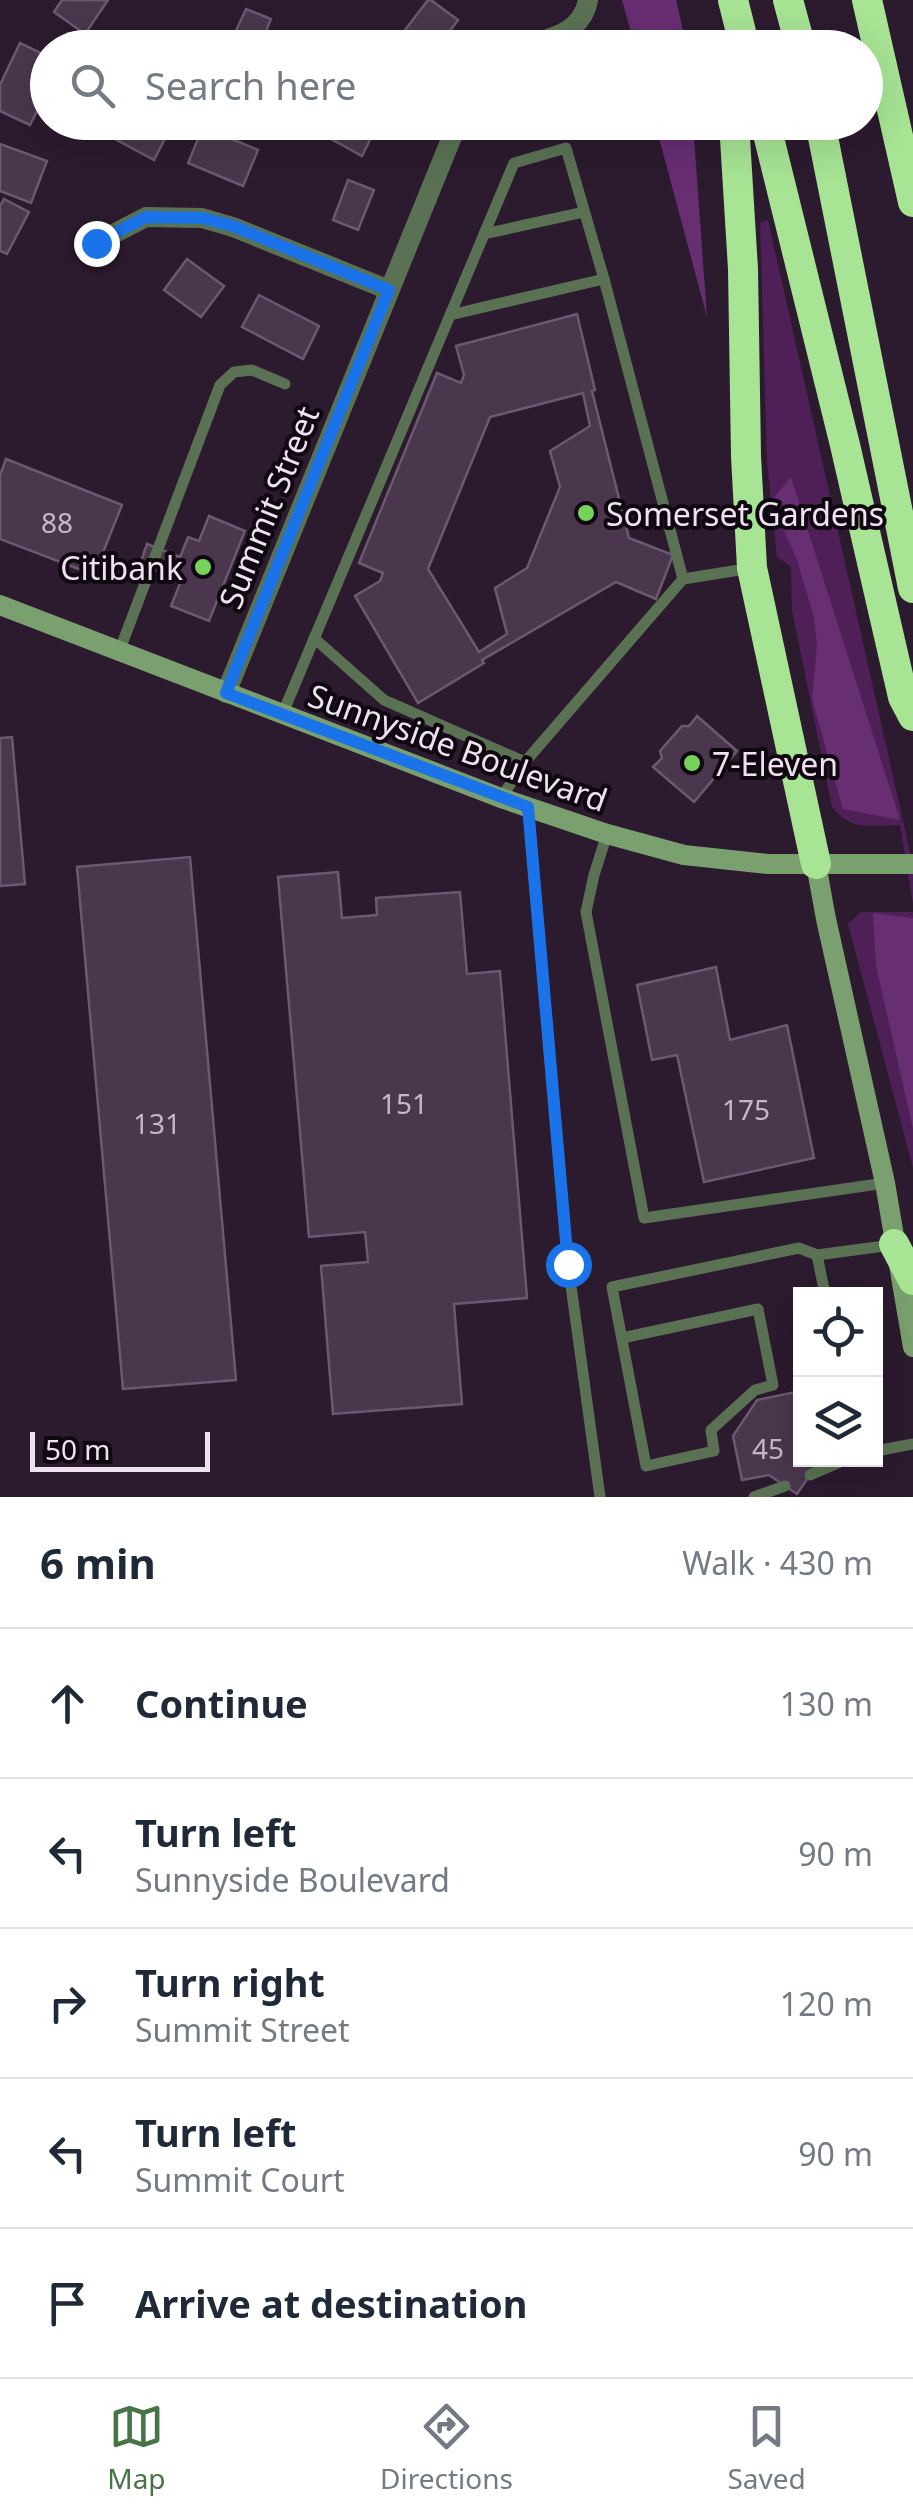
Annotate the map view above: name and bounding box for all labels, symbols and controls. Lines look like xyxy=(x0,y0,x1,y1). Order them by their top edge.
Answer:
search box xyxy=(30,30,883,140)
icon: search xyxy=(65,58,120,113)
text: Search here xyxy=(145,59,356,111)
route end xyxy=(74,221,120,267)
street label: Summit Street xyxy=(208,399,328,615)
place label: Somerset Gardens xyxy=(606,492,884,535)
marker: Somerset Gardens xyxy=(575,502,597,524)
house number: 88 xyxy=(41,503,73,541)
place label: Citibank xyxy=(60,546,183,589)
marker: Citibank xyxy=(192,556,214,578)
street label: Sunnyside Boulevard xyxy=(303,673,613,821)
place label: 7-Eleven xyxy=(712,742,838,785)
marker: 7-Eleven xyxy=(681,752,703,774)
house number: 151 xyxy=(380,1084,428,1122)
house number: 175 xyxy=(722,1090,770,1128)
house number: 131 xyxy=(133,1104,181,1142)
route start xyxy=(546,1242,592,1288)
map controls xyxy=(793,1287,883,1467)
button: locate xyxy=(793,1287,883,1377)
button: layers xyxy=(793,1377,883,1467)
scale bar xyxy=(30,1427,210,1472)
house number: 45 xyxy=(752,1429,784,1467)
text: 50 m xyxy=(45,1430,111,1468)
text: 6 min xyxy=(40,1534,156,1591)
text: Walk · 430 m xyxy=(682,1541,873,1584)
icon: ahead xyxy=(40,1676,95,1731)
text: Continue xyxy=(135,1677,308,1729)
text: 130 m xyxy=(780,1682,873,1725)
text: Turn left xyxy=(135,1806,297,1858)
icon: left xyxy=(40,1826,95,1881)
text: 90 m xyxy=(798,1832,873,1875)
text: Sunnyside Boulevard xyxy=(135,1858,450,1901)
text: Turn right xyxy=(135,1956,325,2008)
icon: right xyxy=(40,1976,95,2031)
text: 120 m xyxy=(780,1982,873,2025)
text: Summit Street xyxy=(135,2008,350,2051)
text: Turn left xyxy=(135,2106,297,2158)
icon: left xyxy=(40,2126,95,2181)
text: 90 m xyxy=(798,2132,873,2175)
text: Summit Court xyxy=(135,2158,344,2201)
icon: arrive xyxy=(40,2276,95,2331)
text: Arrive at destination xyxy=(135,2277,527,2329)
tab: Map xyxy=(107,2399,166,2497)
tab: Directions xyxy=(380,2399,513,2497)
tab: Saved xyxy=(727,2399,806,2497)

